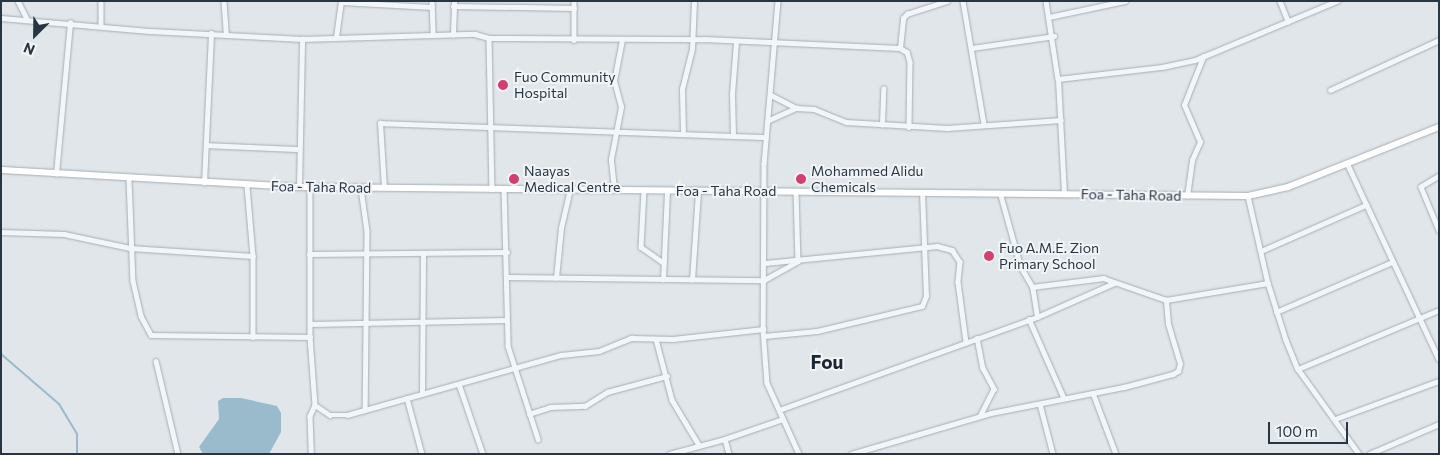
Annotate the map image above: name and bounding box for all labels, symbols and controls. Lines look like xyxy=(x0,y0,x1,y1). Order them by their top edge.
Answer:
north arrow xyxy=(10,10,60,60)
text: N xyxy=(21,39,37,59)
place label: Fuo Community Hospital xyxy=(514,69,615,102)
marker: Fuo Community Hospital xyxy=(496,78,510,92)
place label: Naayas Medical Centre xyxy=(524,163,620,196)
place label: Mohammed Alidu Chemicals xyxy=(811,163,923,196)
marker: Naayas Medical Centre xyxy=(508,173,520,185)
marker: Mohammed Alidu Chemicals xyxy=(795,173,807,185)
street label: Foa - Taha Road xyxy=(271,178,371,196)
street label: Foa - Taha Road xyxy=(676,183,776,199)
street label: Foa - Taha Road xyxy=(1081,186,1181,204)
place label: Fuo A.M.E. Zion Primary School xyxy=(999,240,1099,272)
marker: Fuo A.M.E. Zion Primary School xyxy=(983,250,995,262)
district label: Fou xyxy=(811,351,843,373)
scale bar xyxy=(1270,412,1350,444)
text: 100 m xyxy=(1276,422,1318,440)

